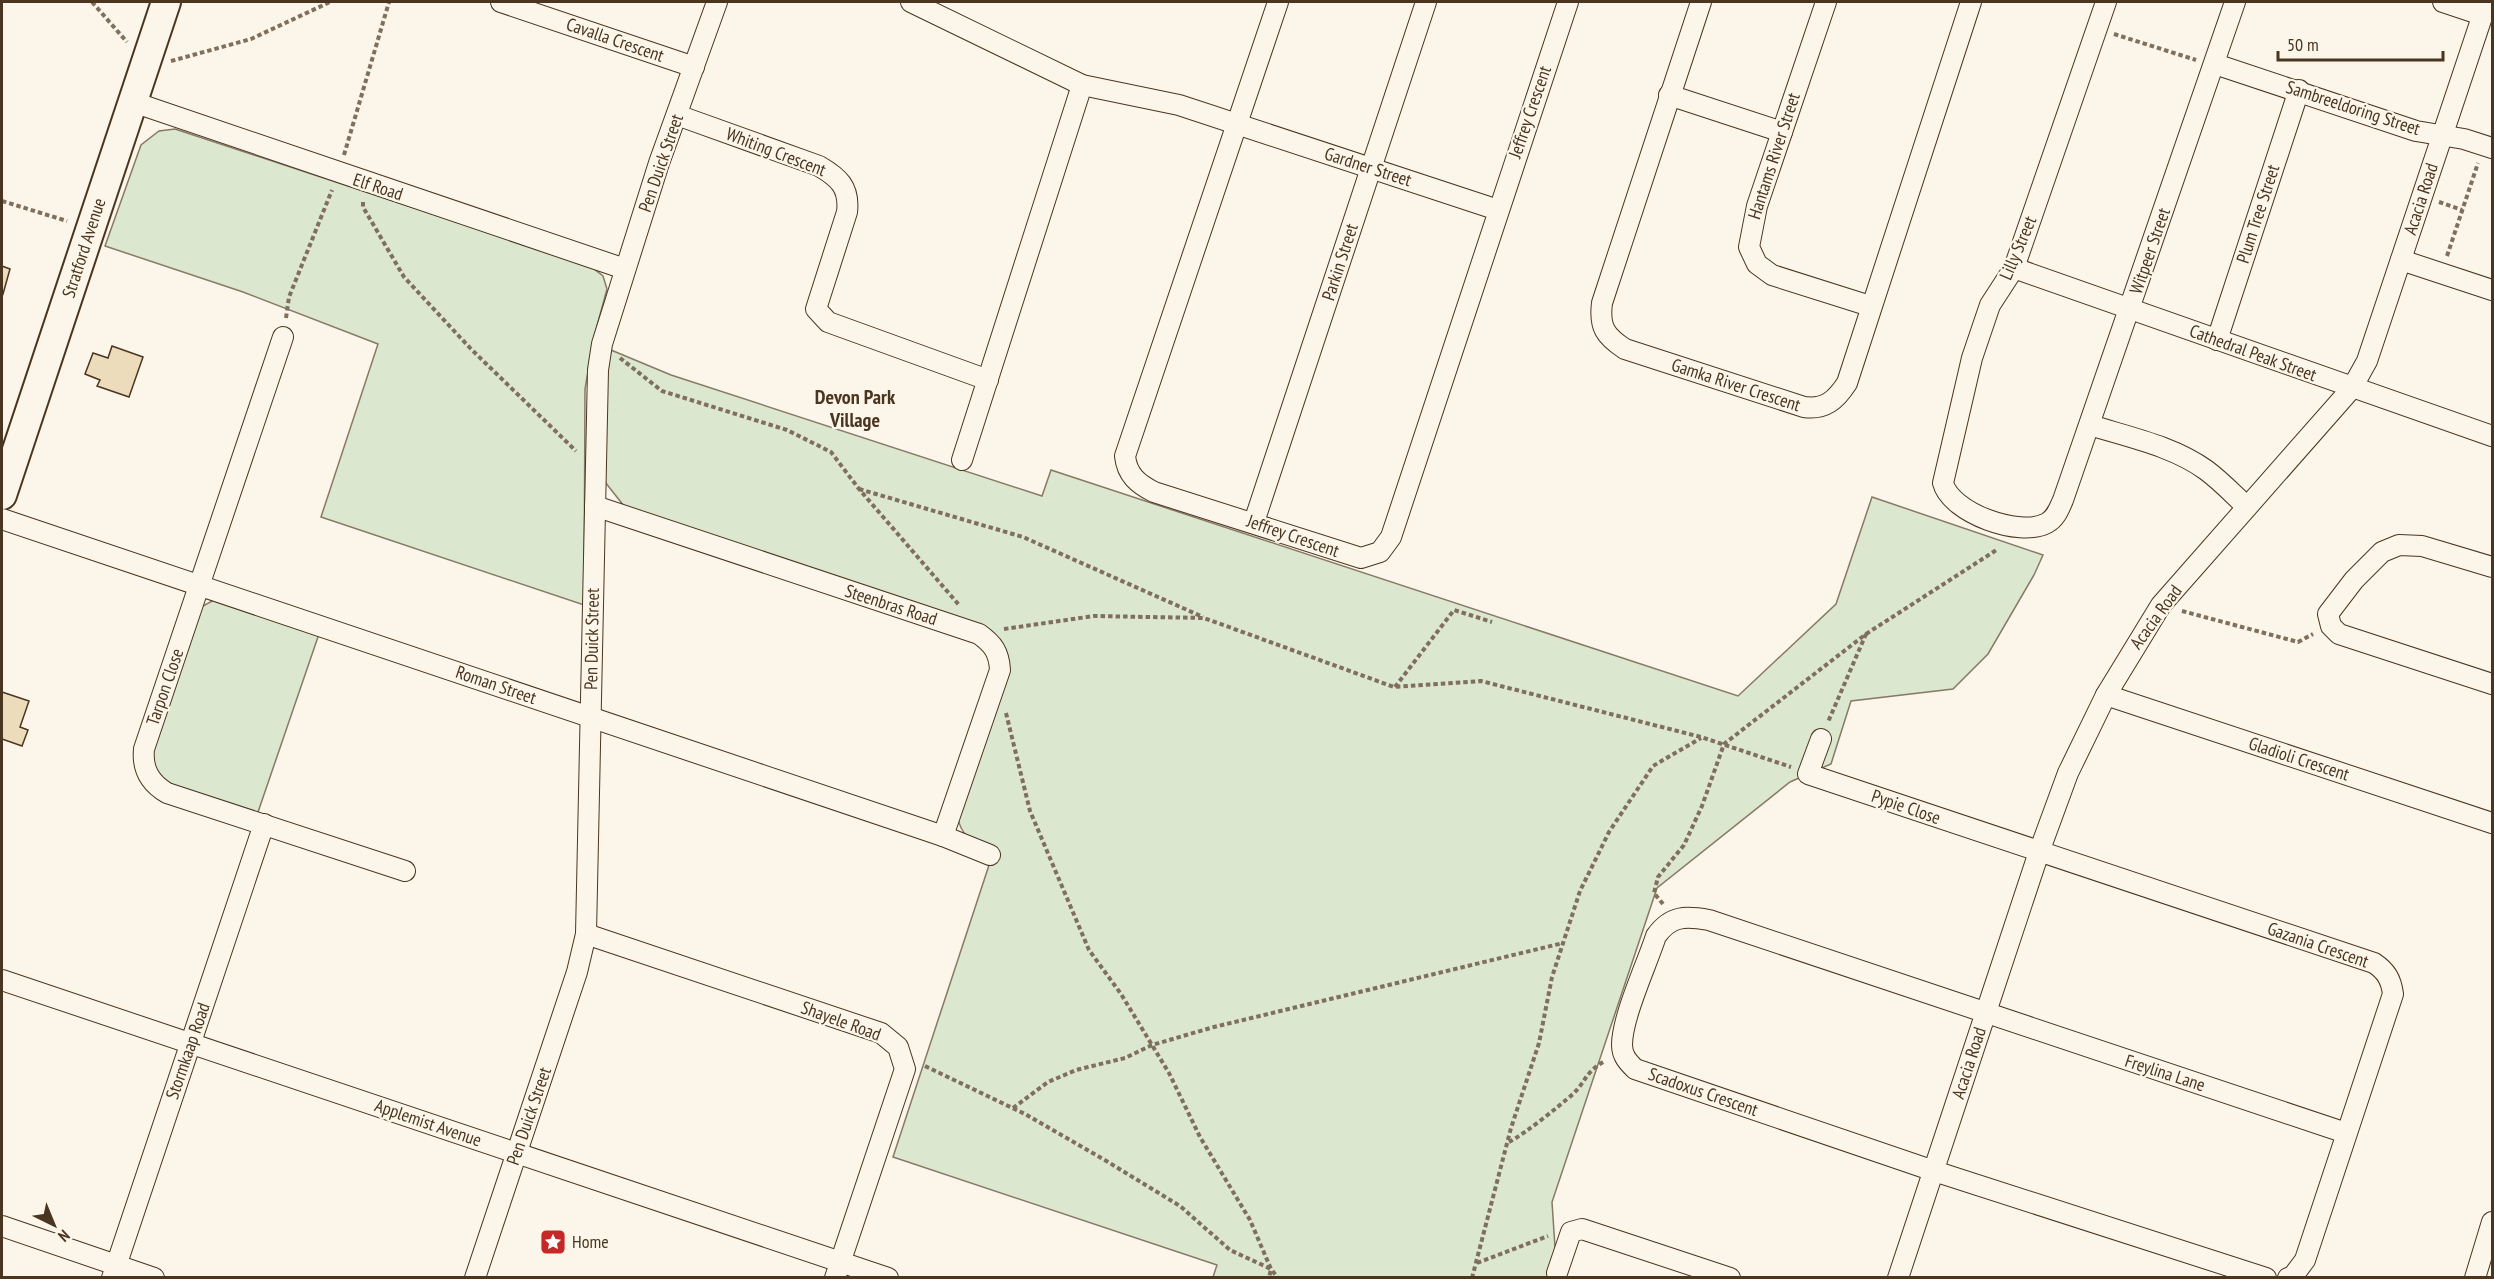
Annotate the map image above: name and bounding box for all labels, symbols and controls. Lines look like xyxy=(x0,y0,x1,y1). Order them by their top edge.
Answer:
street label: Cavalla Crescent xyxy=(563,12,667,67)
scale bar xyxy=(2278,24,2443,62)
text: 50 m xyxy=(2287,33,2319,56)
street label: Jeffrey Crescent xyxy=(1503,63,1556,162)
street label: Sambreeldoring Street xyxy=(2283,75,2423,140)
street label: Hantams River Street xyxy=(1742,90,1805,222)
street label: Pen Duick Street xyxy=(633,111,688,215)
street label: Whiting Crescent xyxy=(723,122,829,181)
street label: Gardner Street xyxy=(1322,142,1415,191)
street label: Acacia Road xyxy=(2398,160,2443,238)
street label: Plum Tree Street xyxy=(2231,162,2284,266)
street label: Elf Road xyxy=(350,168,406,205)
street label: Stratford Avenue xyxy=(57,195,110,301)
street label: Witpeer Street xyxy=(2124,205,2175,297)
street label: Lilly Street xyxy=(1994,212,2041,283)
street label: Parkin Street xyxy=(1316,220,1363,303)
street label: Cathedral Peak Street xyxy=(2187,319,2320,386)
street label: Gamka River Crescent xyxy=(1669,353,1804,416)
district label: Devon Park Village xyxy=(815,384,896,433)
street label: Jeffrey Crescent xyxy=(1243,509,1342,562)
street label: Steenbras Road xyxy=(842,579,940,630)
street label: Acacia Road xyxy=(2125,580,2187,653)
street label: Pen Duick Street xyxy=(579,588,604,690)
street label: Tarpon Close xyxy=(141,645,188,728)
street label: Roman Street xyxy=(453,660,539,709)
street label: Gladioli Crescent xyxy=(2246,731,2352,786)
street label: Pypie Close xyxy=(1869,784,1944,829)
street label: Gazania Crescent xyxy=(2265,916,2372,973)
street label: Shayele Road xyxy=(798,995,884,1046)
street label: Stormkaap Road xyxy=(160,999,215,1102)
street label: Acacia Road xyxy=(1946,1024,1991,1102)
street label: Freylina Lane xyxy=(2122,1049,2208,1096)
street label: Scadoxus Crescent xyxy=(1645,1062,1761,1121)
street label: Pen Duick Street xyxy=(501,1064,556,1168)
street label: Applemist Avenue xyxy=(372,1094,485,1152)
north arrow xyxy=(24,1195,84,1255)
text: N xyxy=(54,1226,74,1246)
place icon: Home xyxy=(538,1227,568,1257)
place label: Home xyxy=(572,1230,609,1253)

